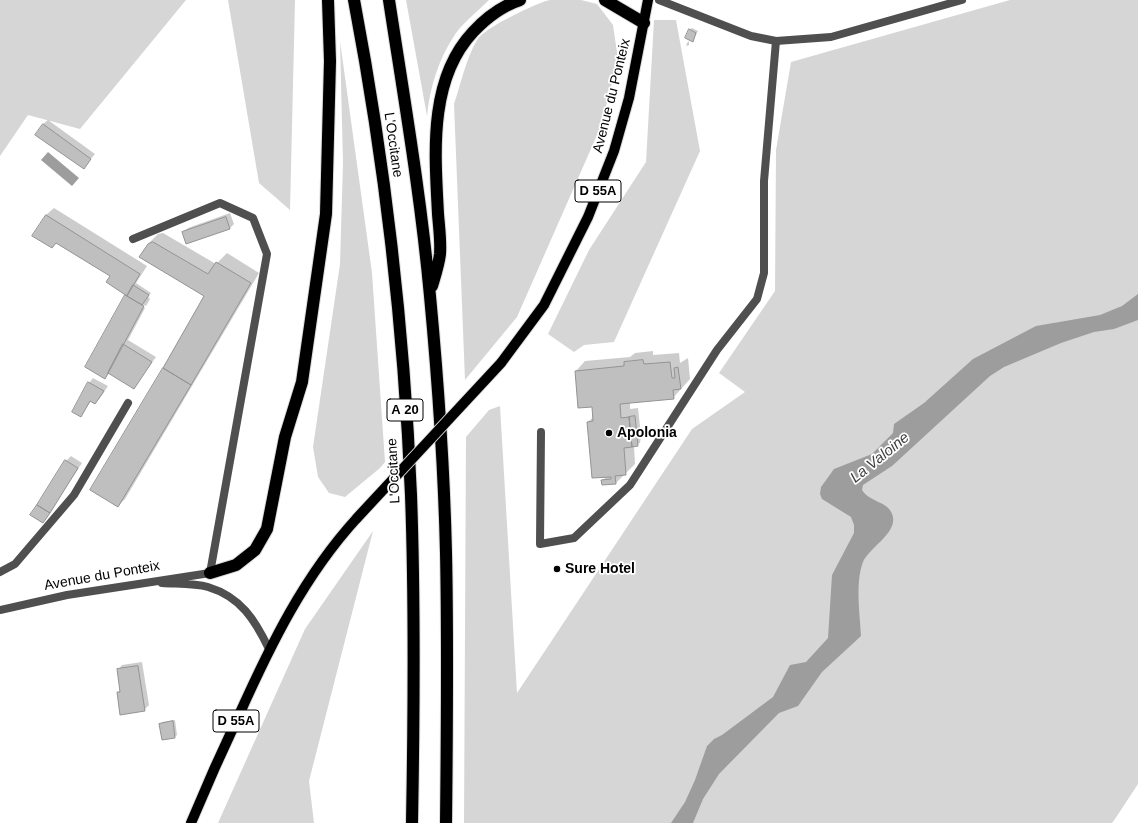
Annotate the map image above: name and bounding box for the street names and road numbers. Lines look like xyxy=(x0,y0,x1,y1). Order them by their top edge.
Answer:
street label: Avenue du Ponteix xyxy=(590,37,634,155)
street label: L'Occitane xyxy=(380,111,406,179)
road number: D 55A xyxy=(575,180,621,202)
road number: A 20 xyxy=(387,399,423,421)
street label: L'Occitane xyxy=(384,438,404,504)
street label: Avenue du Ponteix xyxy=(43,558,161,594)
road number: D 55A xyxy=(213,710,259,732)

